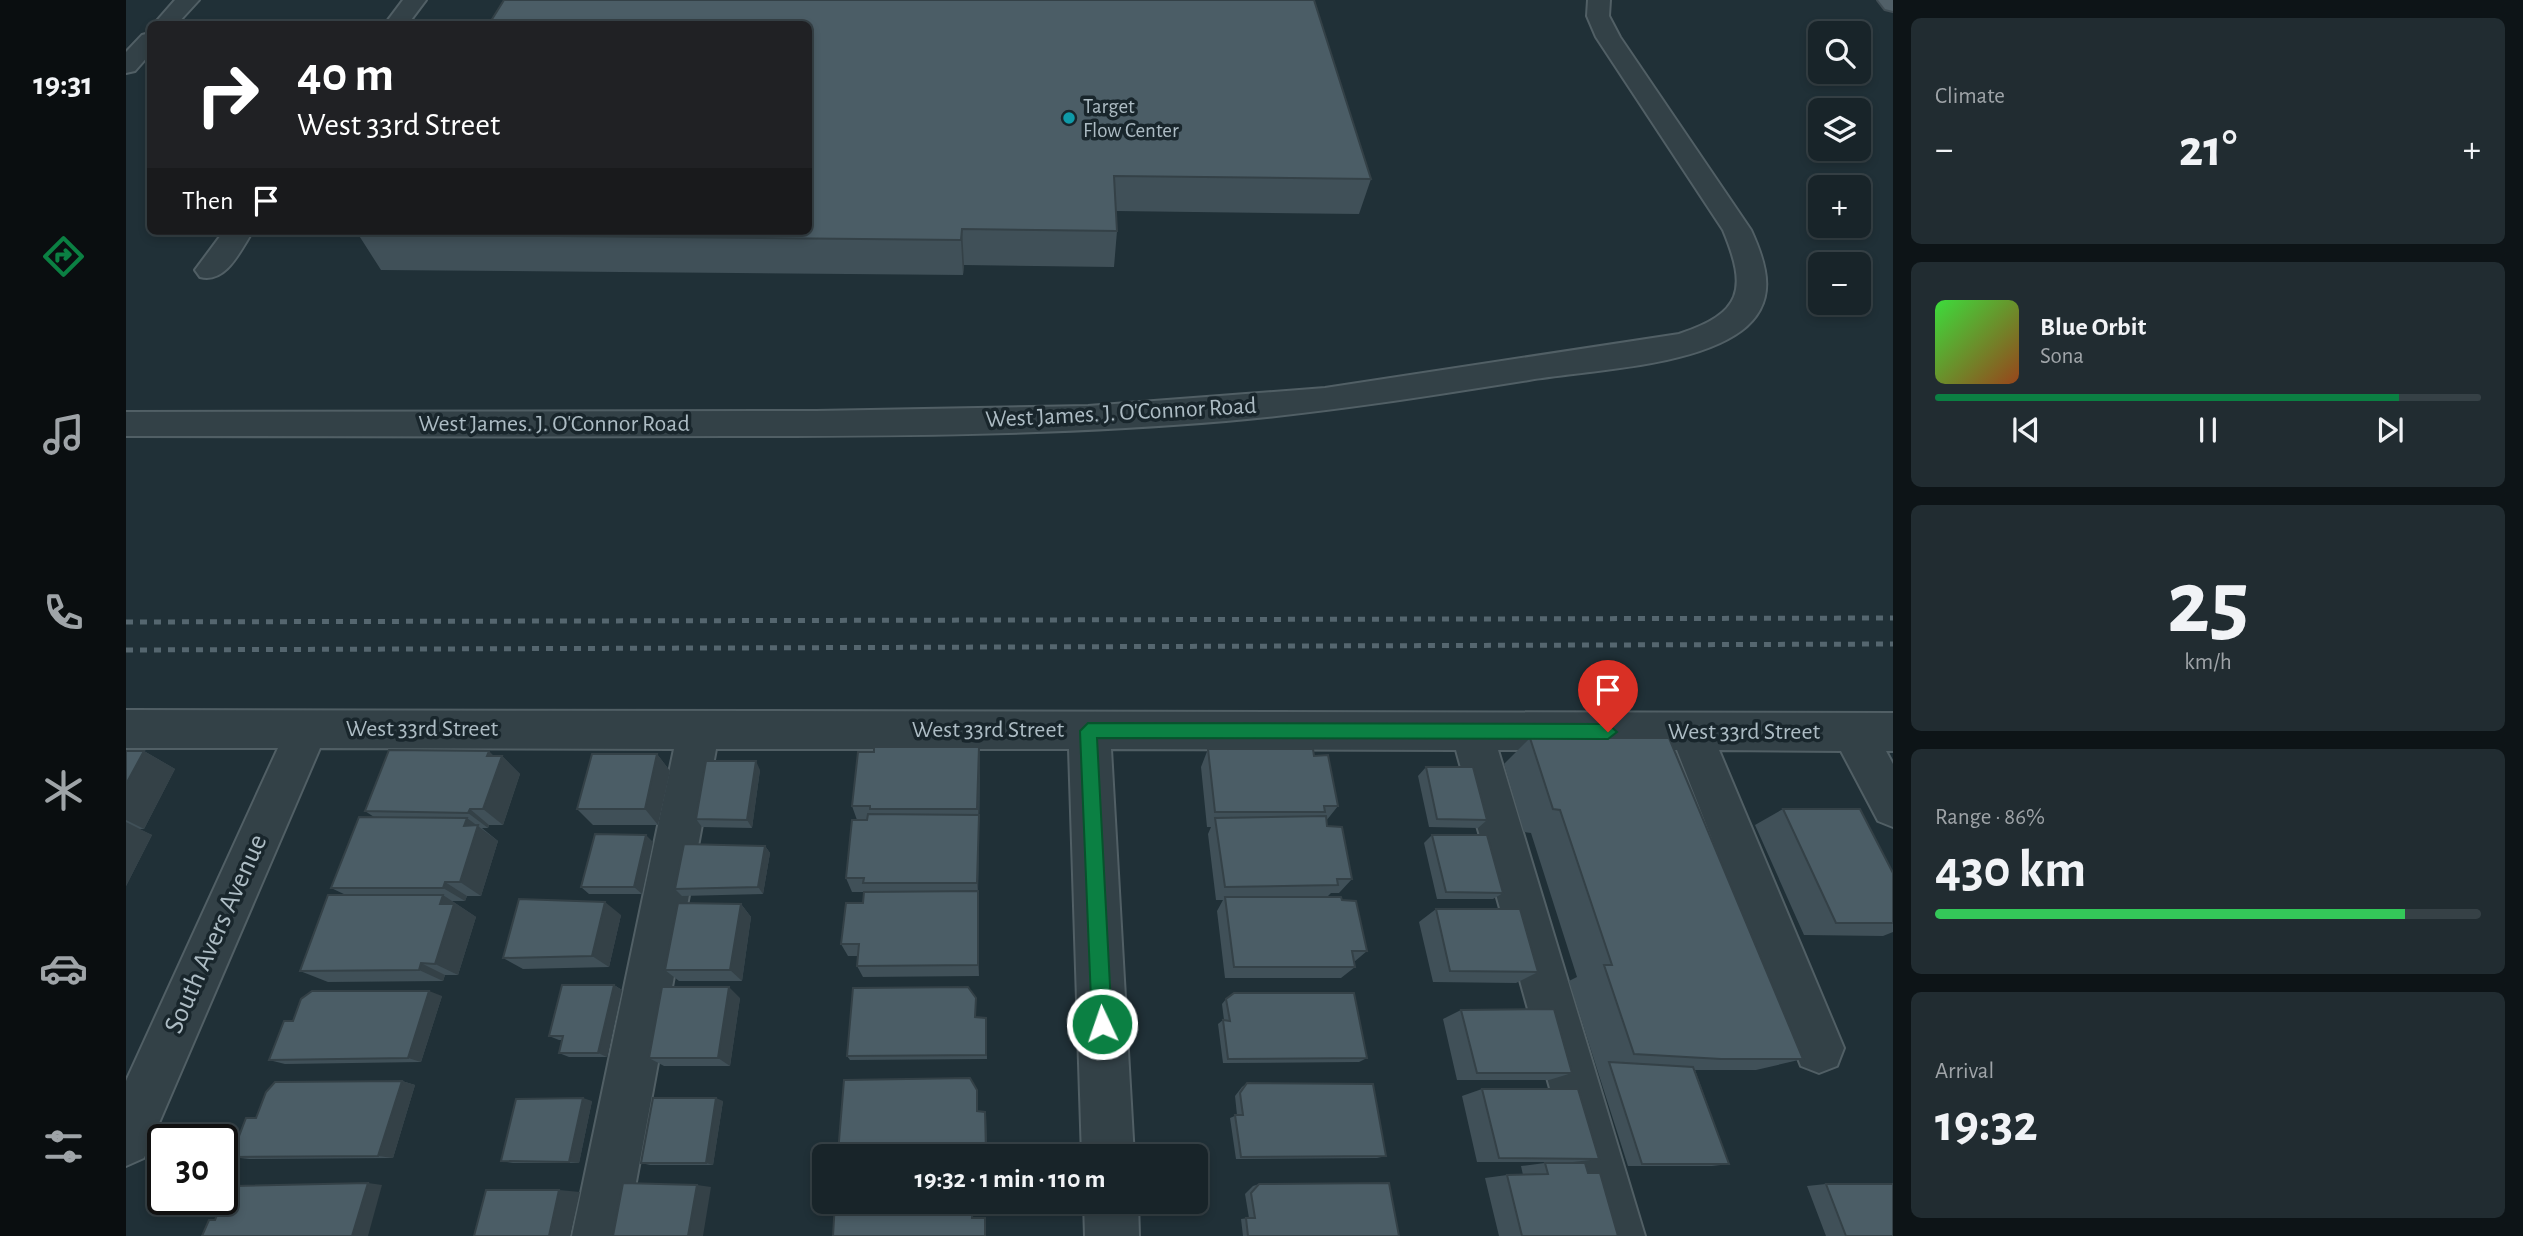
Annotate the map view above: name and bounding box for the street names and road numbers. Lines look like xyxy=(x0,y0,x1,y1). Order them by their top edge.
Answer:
street label: West James. J. O'Connor Road xyxy=(985,394,1257,432)
street label: West James. J. O'Connor Road xyxy=(418,412,690,436)
street label: West 33rd Street xyxy=(346,717,499,741)
street label: West 33rd Street xyxy=(912,718,1065,742)
street label: West 33rd Street xyxy=(1668,720,1821,744)
street label: South Avers Avenue xyxy=(160,830,272,1038)

